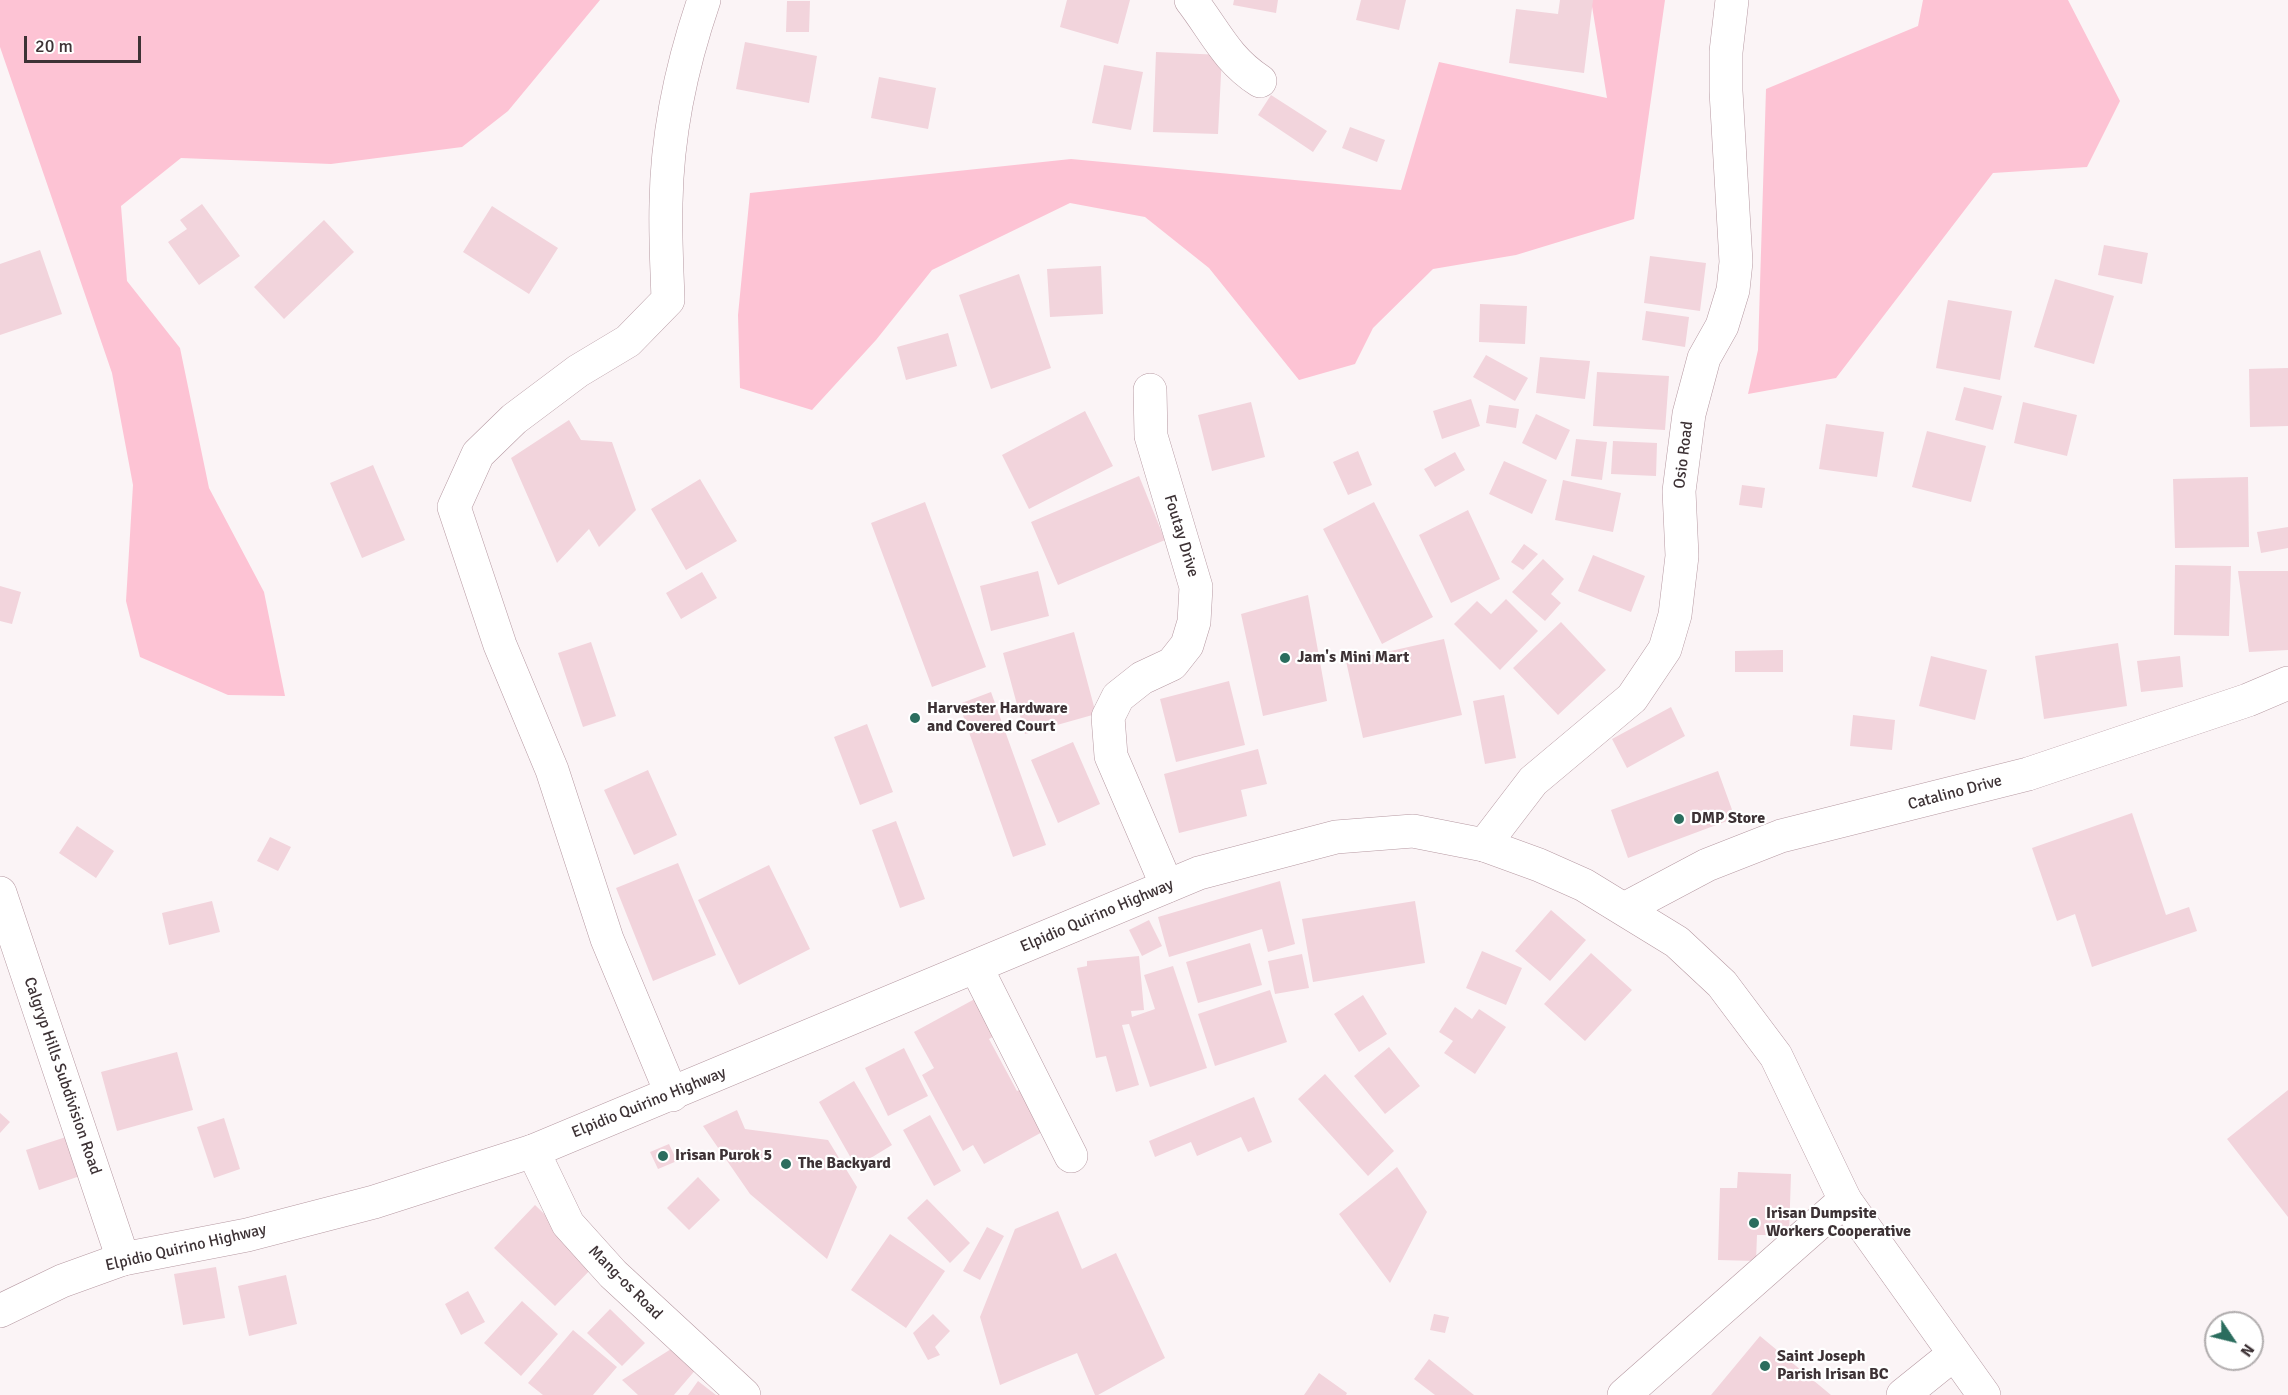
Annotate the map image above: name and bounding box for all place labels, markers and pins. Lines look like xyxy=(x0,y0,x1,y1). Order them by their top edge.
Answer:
place label: Jam's Mini Mart xyxy=(1297,648,1409,668)
marker: Jam's Mini Mart xyxy=(1278,651,1292,665)
place label: Harvester Hardware and Covered Court xyxy=(927,699,1068,737)
marker: Harvester Hardware and Covered Court xyxy=(908,711,922,725)
place label: DMP Store xyxy=(1691,809,1765,829)
marker: DMP Store xyxy=(1672,812,1686,826)
place label: Irisan Purok 5 xyxy=(675,1146,772,1166)
marker: Irisan Purok 5 xyxy=(656,1149,670,1163)
place label: The Backyard xyxy=(798,1154,891,1174)
marker: The Backyard xyxy=(779,1157,793,1171)
place label: Irisan Dumpsite Workers Cooperative xyxy=(1766,1204,1911,1242)
marker: Irisan Dumpsite Workers Cooperative xyxy=(1747,1216,1761,1230)
place label: Saint Joseph Parish Irisan BC xyxy=(1777,1347,1889,1385)
marker: Saint Joseph Parish Irisan BC xyxy=(1758,1359,1772,1373)

